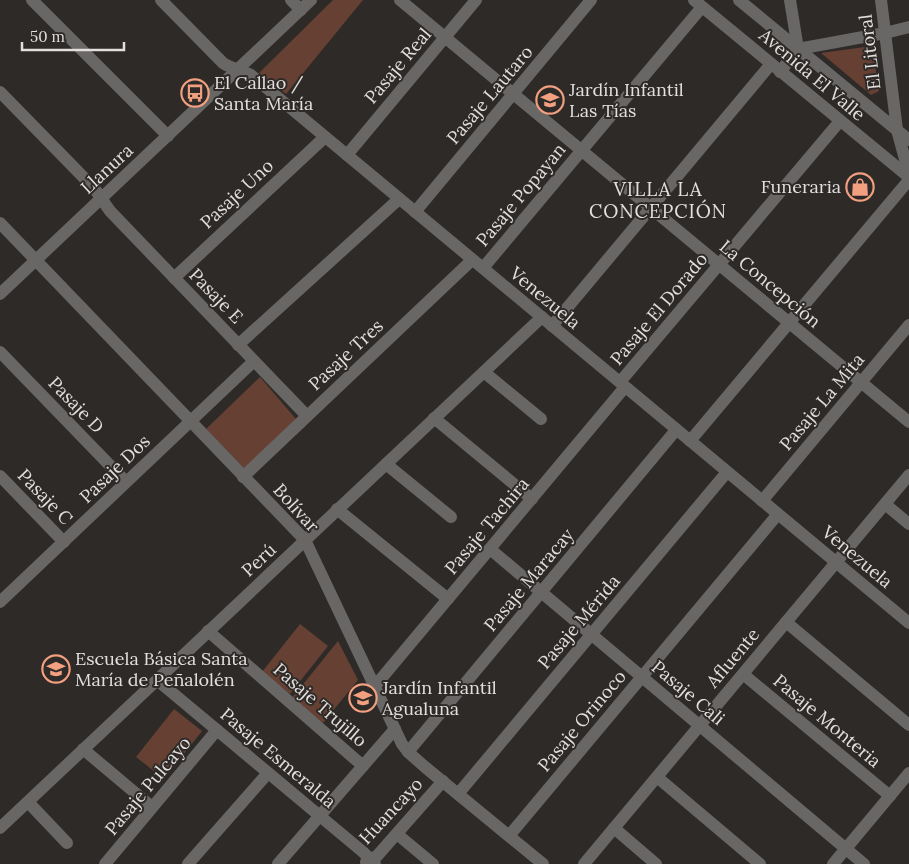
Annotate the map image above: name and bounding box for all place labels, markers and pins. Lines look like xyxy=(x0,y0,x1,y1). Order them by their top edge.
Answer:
place label: El Callao / Santa María xyxy=(214,71,313,115)
bus stop icon: El Callao / Santa María xyxy=(180,78,210,108)
place label: Jardín Infantil Las Tías xyxy=(568,78,684,122)
school or university icon: Jardín Infantil Las Tías xyxy=(535,85,565,115)
shop icon: Funeraria xyxy=(845,172,875,202)
place label: Funeraria xyxy=(761,175,841,198)
place label: Escuela Básica Santa María de Peñalolén xyxy=(75,647,247,691)
school or university icon: Escuela Básica Santa María de Peñalolén xyxy=(41,654,71,684)
place label: Jardín Infantil Agualuna xyxy=(381,676,497,720)
school or university icon: Jardín Infantil Agualuna xyxy=(348,683,378,713)

